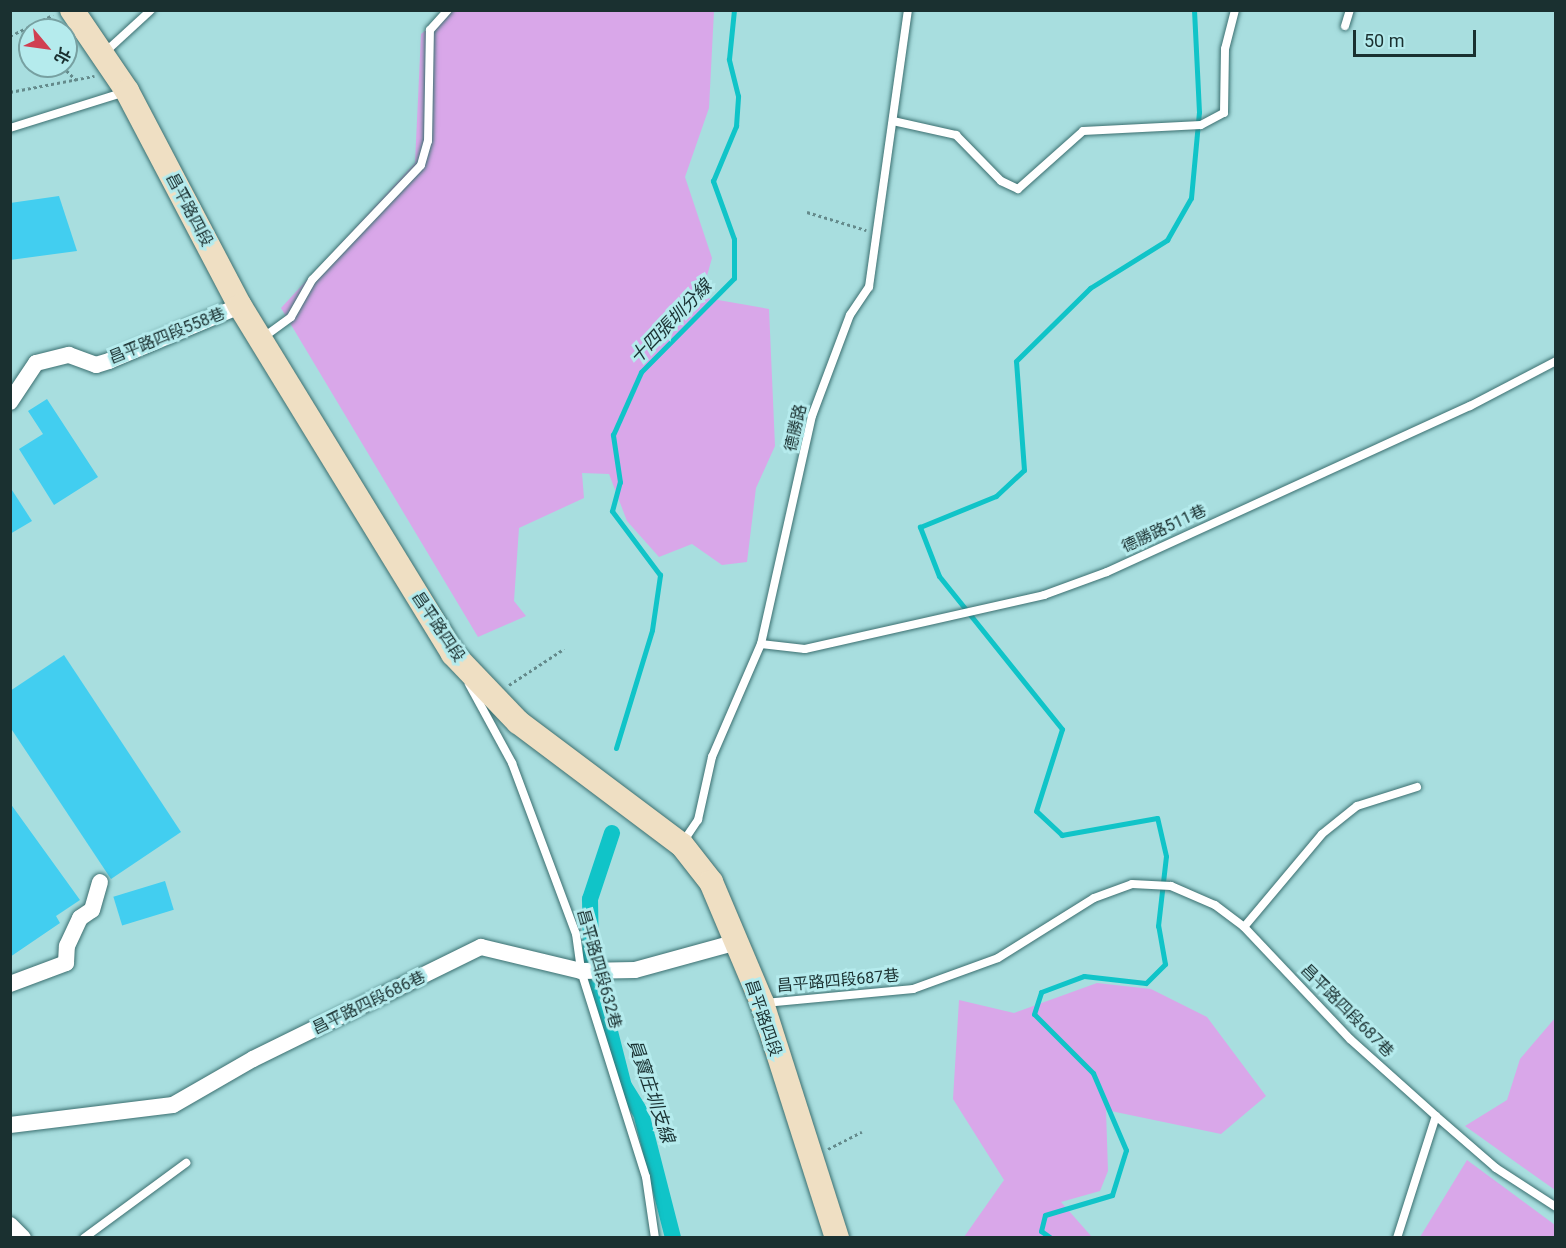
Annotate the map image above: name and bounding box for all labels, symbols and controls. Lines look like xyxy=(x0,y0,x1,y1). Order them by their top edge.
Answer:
north arrow xyxy=(18,18,78,78)
scale bar xyxy=(1356,18,1479,56)
text: 50 m xyxy=(1364,30,1404,51)
text: 北 xyxy=(50,44,75,68)
street label: 昌平路四段 xyxy=(162,170,216,250)
water label: 十四張圳分線 xyxy=(626,276,716,368)
street label: 昌平路四段558巷 xyxy=(106,304,228,368)
street label: 德勝路 xyxy=(781,402,811,454)
street label: 德勝路511巷 xyxy=(1119,501,1209,557)
street label: 昌平路四段 xyxy=(408,588,468,666)
street label: 昌平路四段632巷 xyxy=(573,907,625,1031)
street label: 昌平路四段687巷 xyxy=(1297,961,1397,1061)
street label: 昌平路四段687巷 xyxy=(776,966,900,996)
street label: 昌平路四段686巷 xyxy=(310,967,428,1039)
street label: 昌平路四段 xyxy=(741,977,785,1059)
water label: 員寶庄圳支線 xyxy=(623,1036,679,1146)

